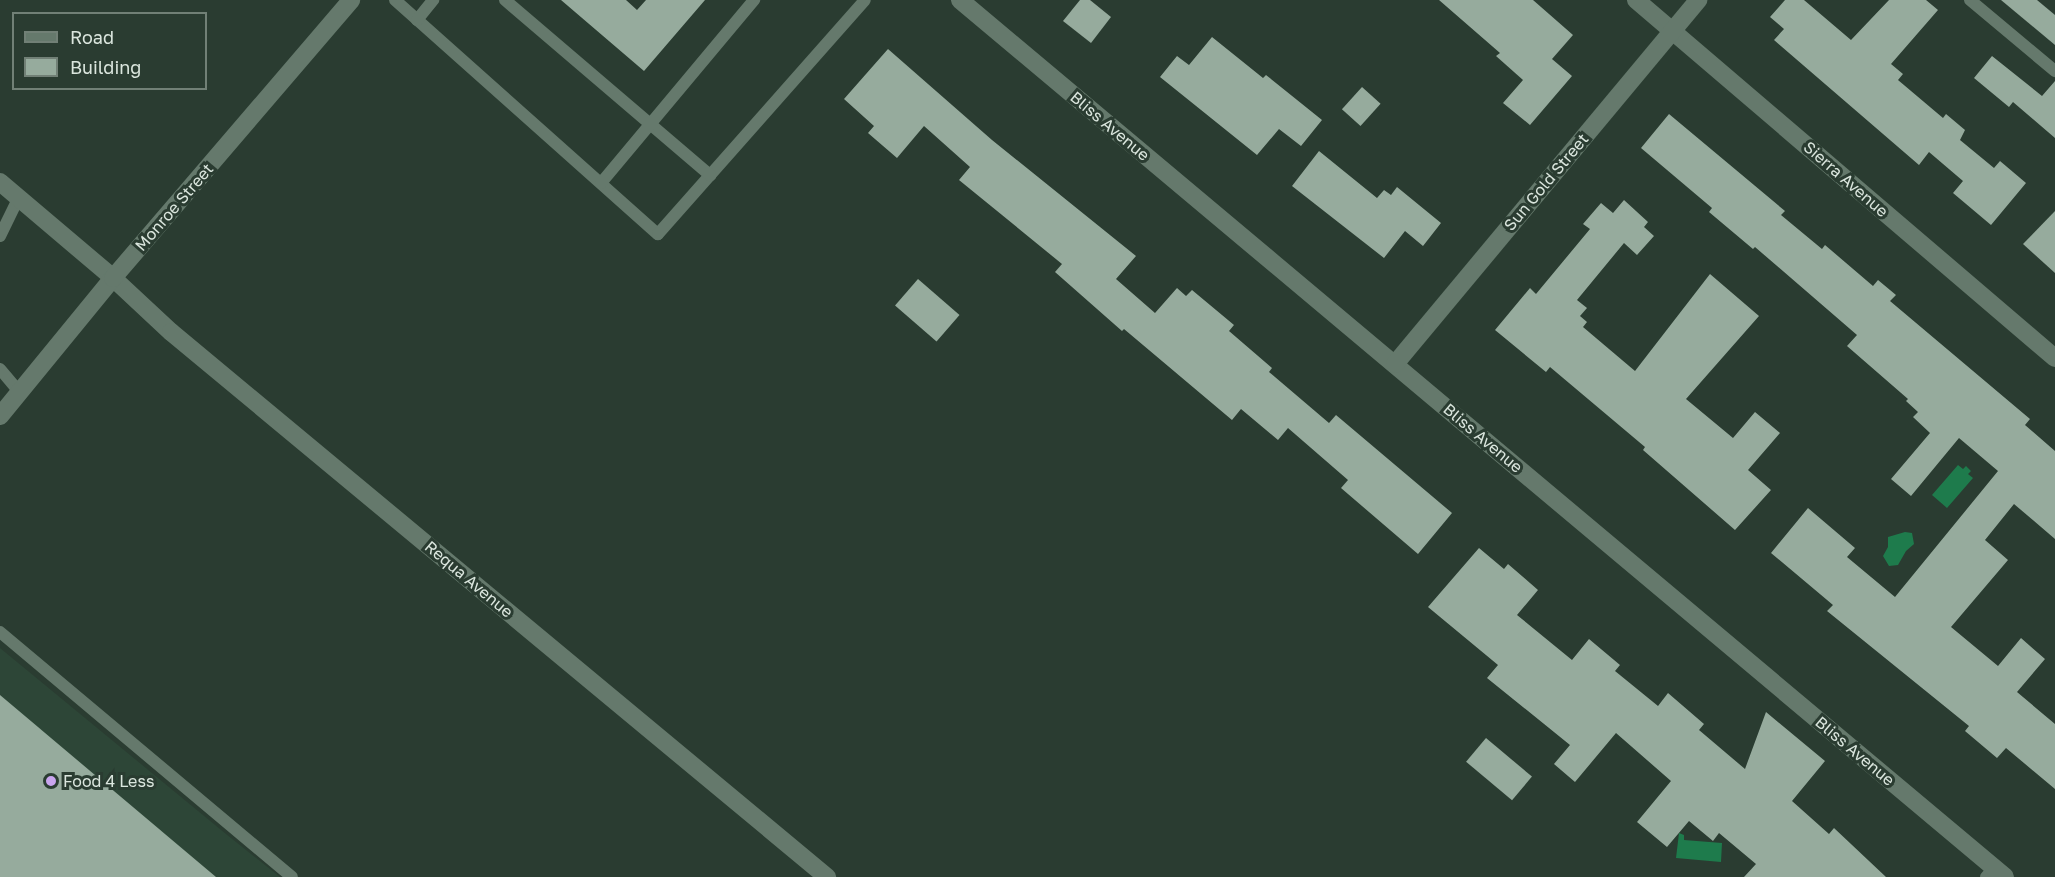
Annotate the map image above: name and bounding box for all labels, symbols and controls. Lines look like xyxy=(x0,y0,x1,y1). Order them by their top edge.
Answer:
legend xyxy=(12,12,207,90)
text: Road xyxy=(70,26,114,48)
text: Building xyxy=(70,56,141,78)
street label: Bliss Avenue xyxy=(1066,87,1154,165)
street label: Sun Gold Street xyxy=(1500,130,1592,234)
street label: Sierra Avenue xyxy=(1800,137,1892,221)
street label: Monroe Street xyxy=(131,159,217,255)
street label: Bliss Avenue xyxy=(1439,399,1527,477)
street label: Requa Avenue xyxy=(421,537,517,621)
street label: Bliss Avenue xyxy=(1811,712,1899,790)
place label: Food 4 Less xyxy=(63,771,154,791)
marker: Food 4 Less xyxy=(44,774,58,788)

